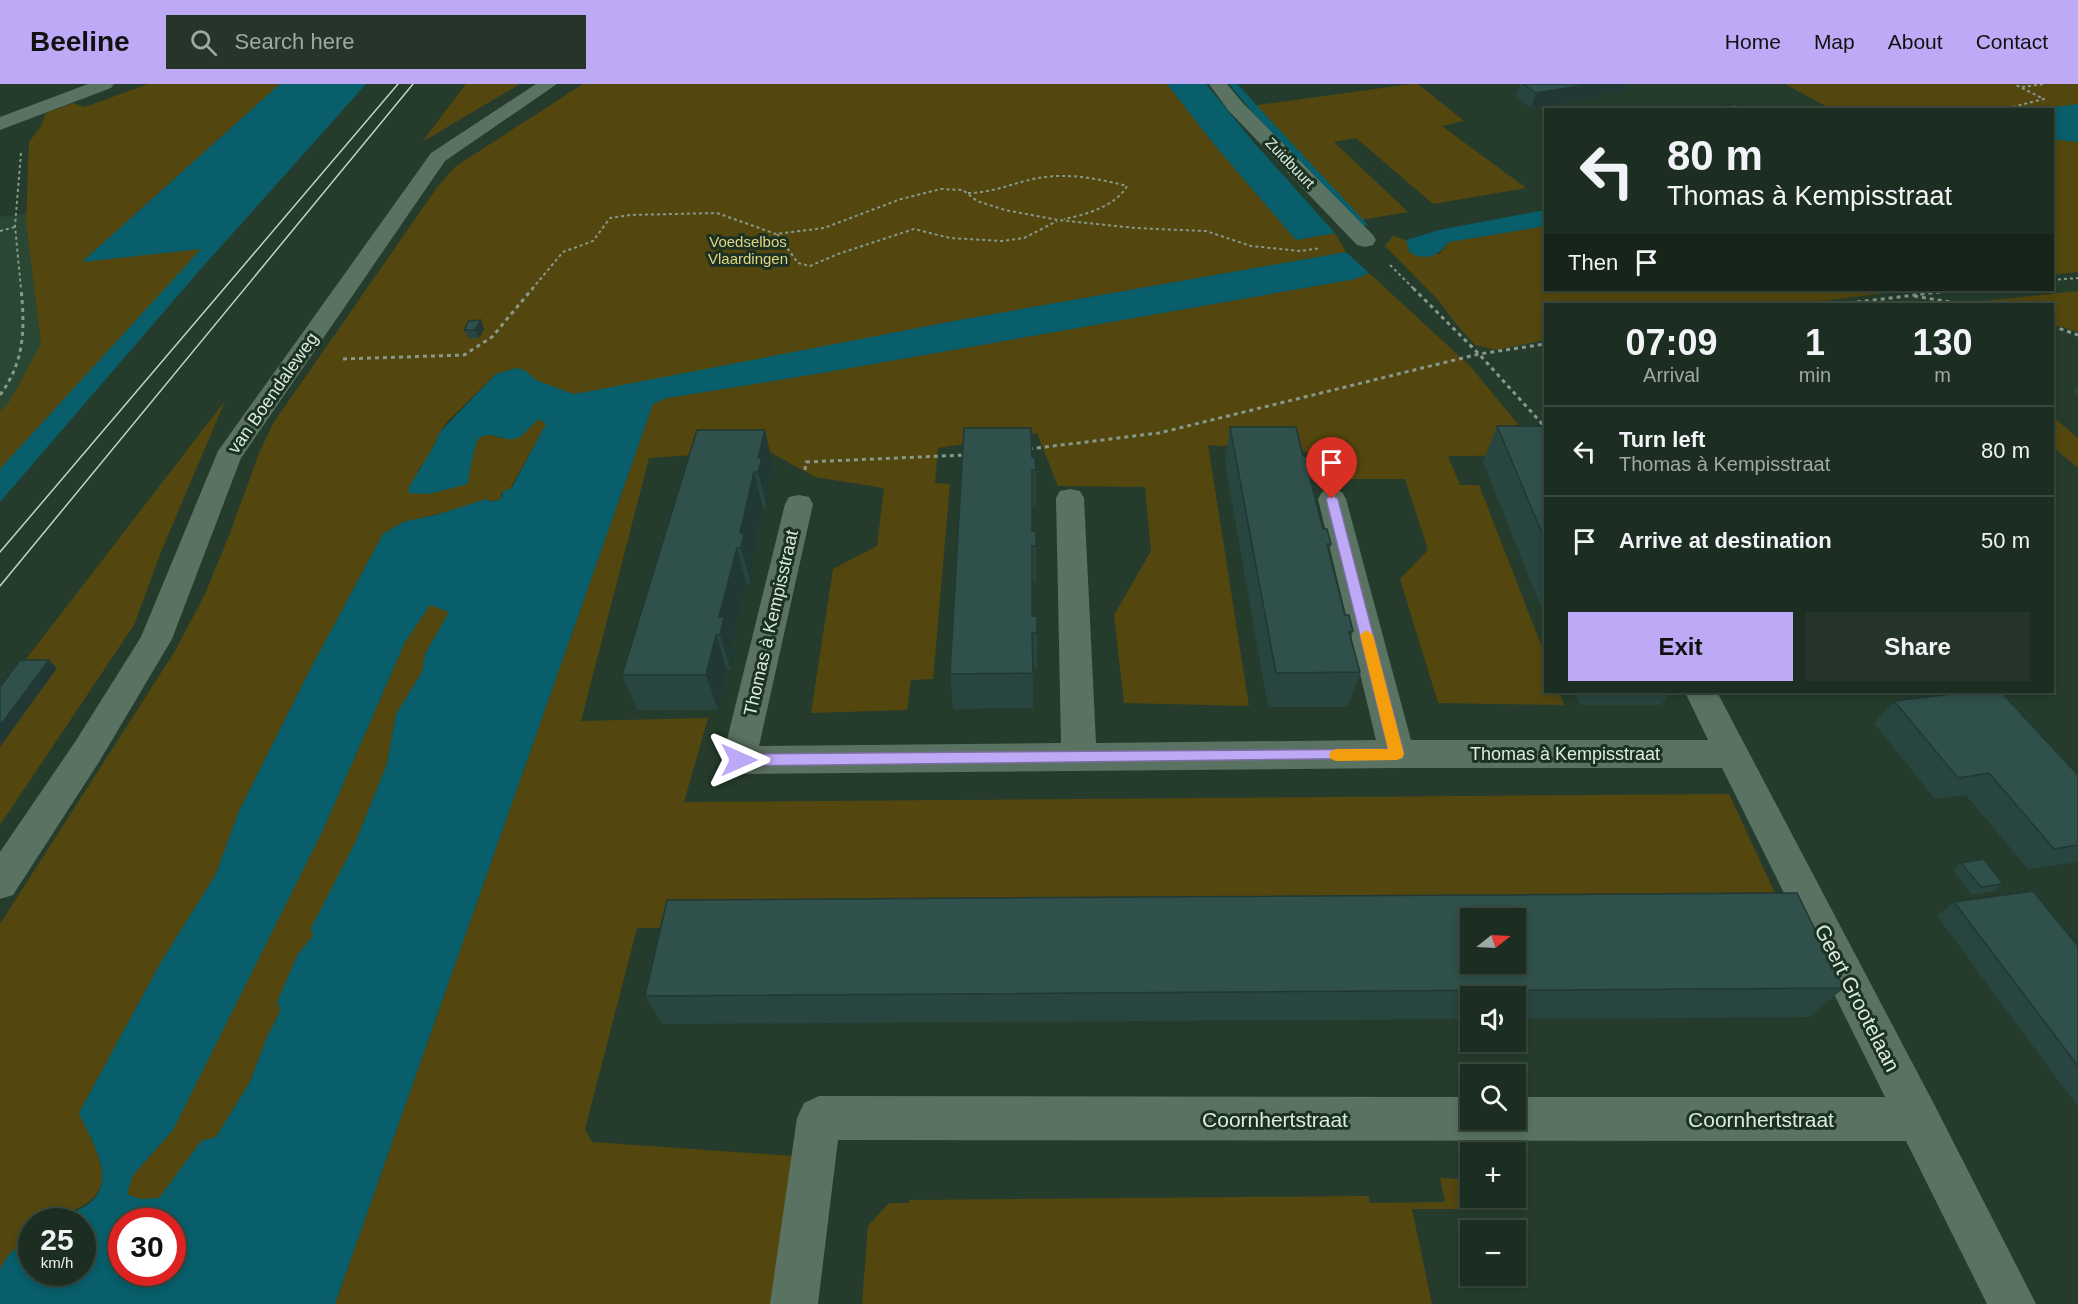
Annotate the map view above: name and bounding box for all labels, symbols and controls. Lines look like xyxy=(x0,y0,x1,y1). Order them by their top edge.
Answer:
search box xyxy=(166,15,586,69)
text: Beeline xyxy=(30,26,130,57)
icon: search xyxy=(187,26,220,59)
text: Search here xyxy=(235,29,354,54)
text: Home xyxy=(1725,30,1781,53)
text: Map xyxy=(1814,30,1855,53)
text: About xyxy=(1888,30,1943,53)
text: Contact xyxy=(1976,30,2048,53)
icon: left xyxy=(1568,132,1646,210)
text: 80 m xyxy=(1667,132,1763,179)
street label: Zuidbuurt xyxy=(1262,134,1319,192)
text: Thomas à Kempisstraat xyxy=(1667,181,1952,211)
park label: Voedselbos Vlaardingen xyxy=(708,233,788,267)
icon: arrive xyxy=(1630,246,1663,279)
text: Then xyxy=(1568,250,1618,275)
text: 07:09 xyxy=(1625,322,1717,363)
text: 1 xyxy=(1805,322,1825,363)
text: 130 xyxy=(1912,322,1973,363)
street label: van Boendaleweg xyxy=(224,329,322,457)
text: Arrival xyxy=(1643,364,1700,386)
text: min xyxy=(1799,364,1831,386)
text: m xyxy=(1934,364,1951,386)
text: Turn left xyxy=(1619,427,1705,452)
icon: left xyxy=(1568,435,1601,468)
pin xyxy=(1306,437,1357,499)
text: 80 m xyxy=(1981,438,2030,463)
icon: arrive xyxy=(1315,446,1348,479)
text: Thomas à Kempisstraat xyxy=(1619,453,1830,475)
icon: arrive xyxy=(1568,525,1601,558)
street label: Thomas à Kempisstraat xyxy=(740,528,802,718)
text: Arrive at destination xyxy=(1619,528,1832,553)
text: 50 m xyxy=(1981,528,2030,553)
button: Exit xyxy=(1568,612,1793,681)
button: Share xyxy=(1805,612,2030,681)
position arrow xyxy=(707,728,771,792)
street label: Thomas à Kempisstraat xyxy=(1470,744,1660,764)
north arrow xyxy=(1460,908,1526,974)
map controls xyxy=(1460,908,1526,1286)
street label: Geert Grootelaan xyxy=(1810,920,1905,1075)
button: sound xyxy=(1460,986,1526,1052)
button: search xyxy=(1460,1064,1526,1130)
street label: Coornhertstraat xyxy=(1202,1108,1348,1131)
street label: Coornhertstraat xyxy=(1688,1108,1834,1131)
button: + xyxy=(1460,1142,1526,1208)
speed limit sign: 30 xyxy=(108,1208,186,1286)
button: − xyxy=(1460,1220,1526,1286)
text: 25 xyxy=(40,1223,74,1256)
text: km/h xyxy=(41,1254,73,1271)

